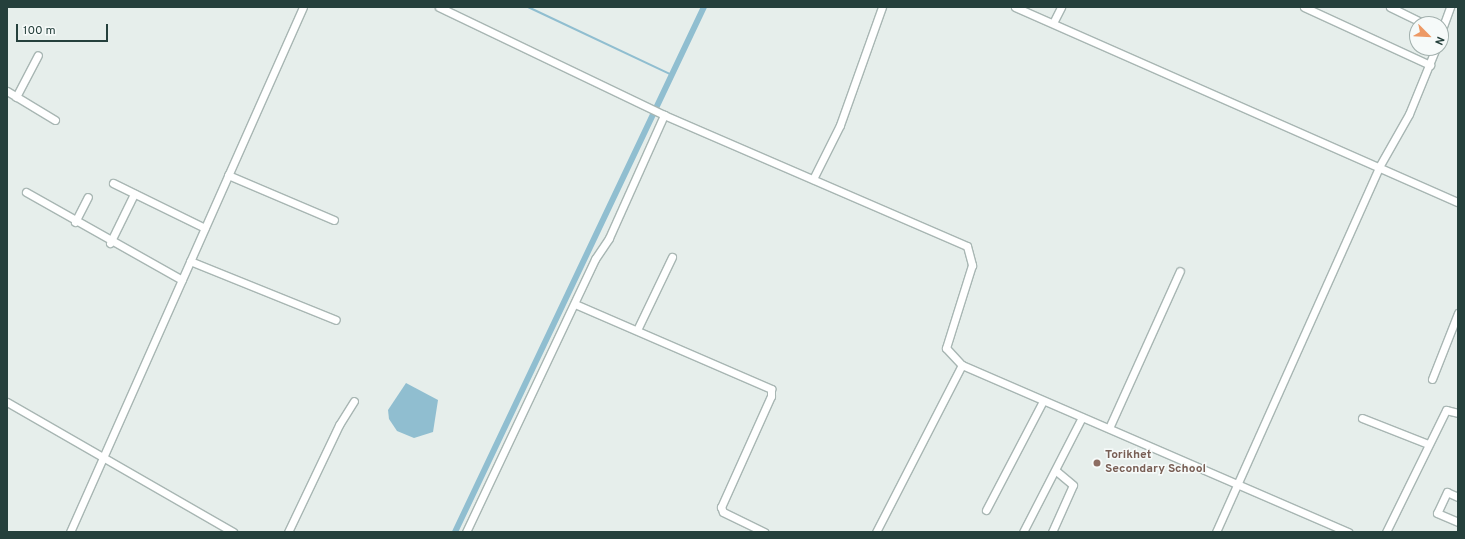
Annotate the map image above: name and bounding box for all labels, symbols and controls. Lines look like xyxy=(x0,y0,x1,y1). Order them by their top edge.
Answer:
scale bar xyxy=(18,16,110,42)
north arrow xyxy=(1409,16,1449,56)
text: 100 m xyxy=(23,23,56,39)
text: N xyxy=(1431,34,1447,47)
place label: Torikhet Secondary School xyxy=(1105,449,1206,477)
marker: Torikhet Secondary School xyxy=(1092,458,1102,468)

